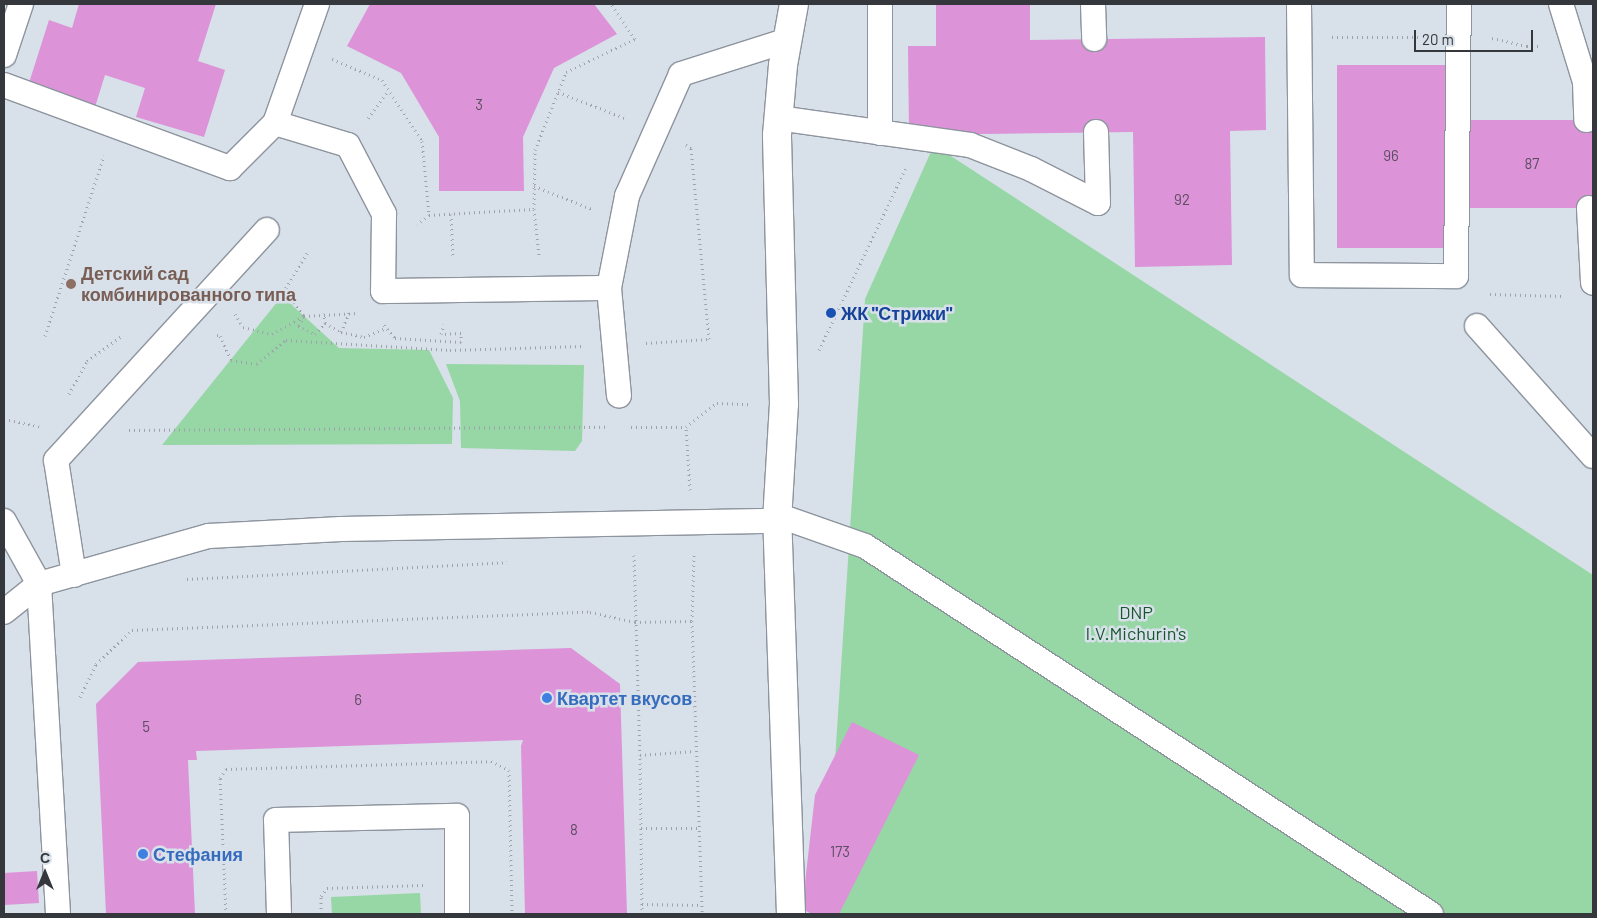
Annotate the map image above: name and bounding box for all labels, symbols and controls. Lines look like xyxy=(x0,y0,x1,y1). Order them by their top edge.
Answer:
scale bar xyxy=(1417,20,1536,52)
text: 20 m xyxy=(1422,30,1454,48)
house number: 3 xyxy=(475,96,483,114)
house number: 96 xyxy=(1383,147,1399,165)
house number: 87 xyxy=(1525,155,1539,173)
house number: 92 xyxy=(1174,191,1190,209)
place label: Детский сад комбинированного типа xyxy=(81,263,296,306)
marker: Детский сад комбинированного типа xyxy=(65,278,77,290)
place label: ЖК "Стрижи" xyxy=(841,302,952,324)
marker: ЖК "Стрижи" xyxy=(825,307,837,319)
park label: DNP I.V.Michurin's xyxy=(1086,602,1186,644)
place label: Квартет вкусов xyxy=(557,687,692,709)
house number: 6 xyxy=(354,691,362,709)
marker: Квартет вкусов xyxy=(541,692,553,704)
house number: 5 xyxy=(142,718,150,736)
house number: 8 xyxy=(570,821,578,839)
place label: Стефания xyxy=(153,843,243,865)
house number: 173 xyxy=(830,843,850,861)
north arrow xyxy=(20,848,70,898)
marker: Стефания xyxy=(137,848,149,860)
text: С xyxy=(40,849,50,866)

